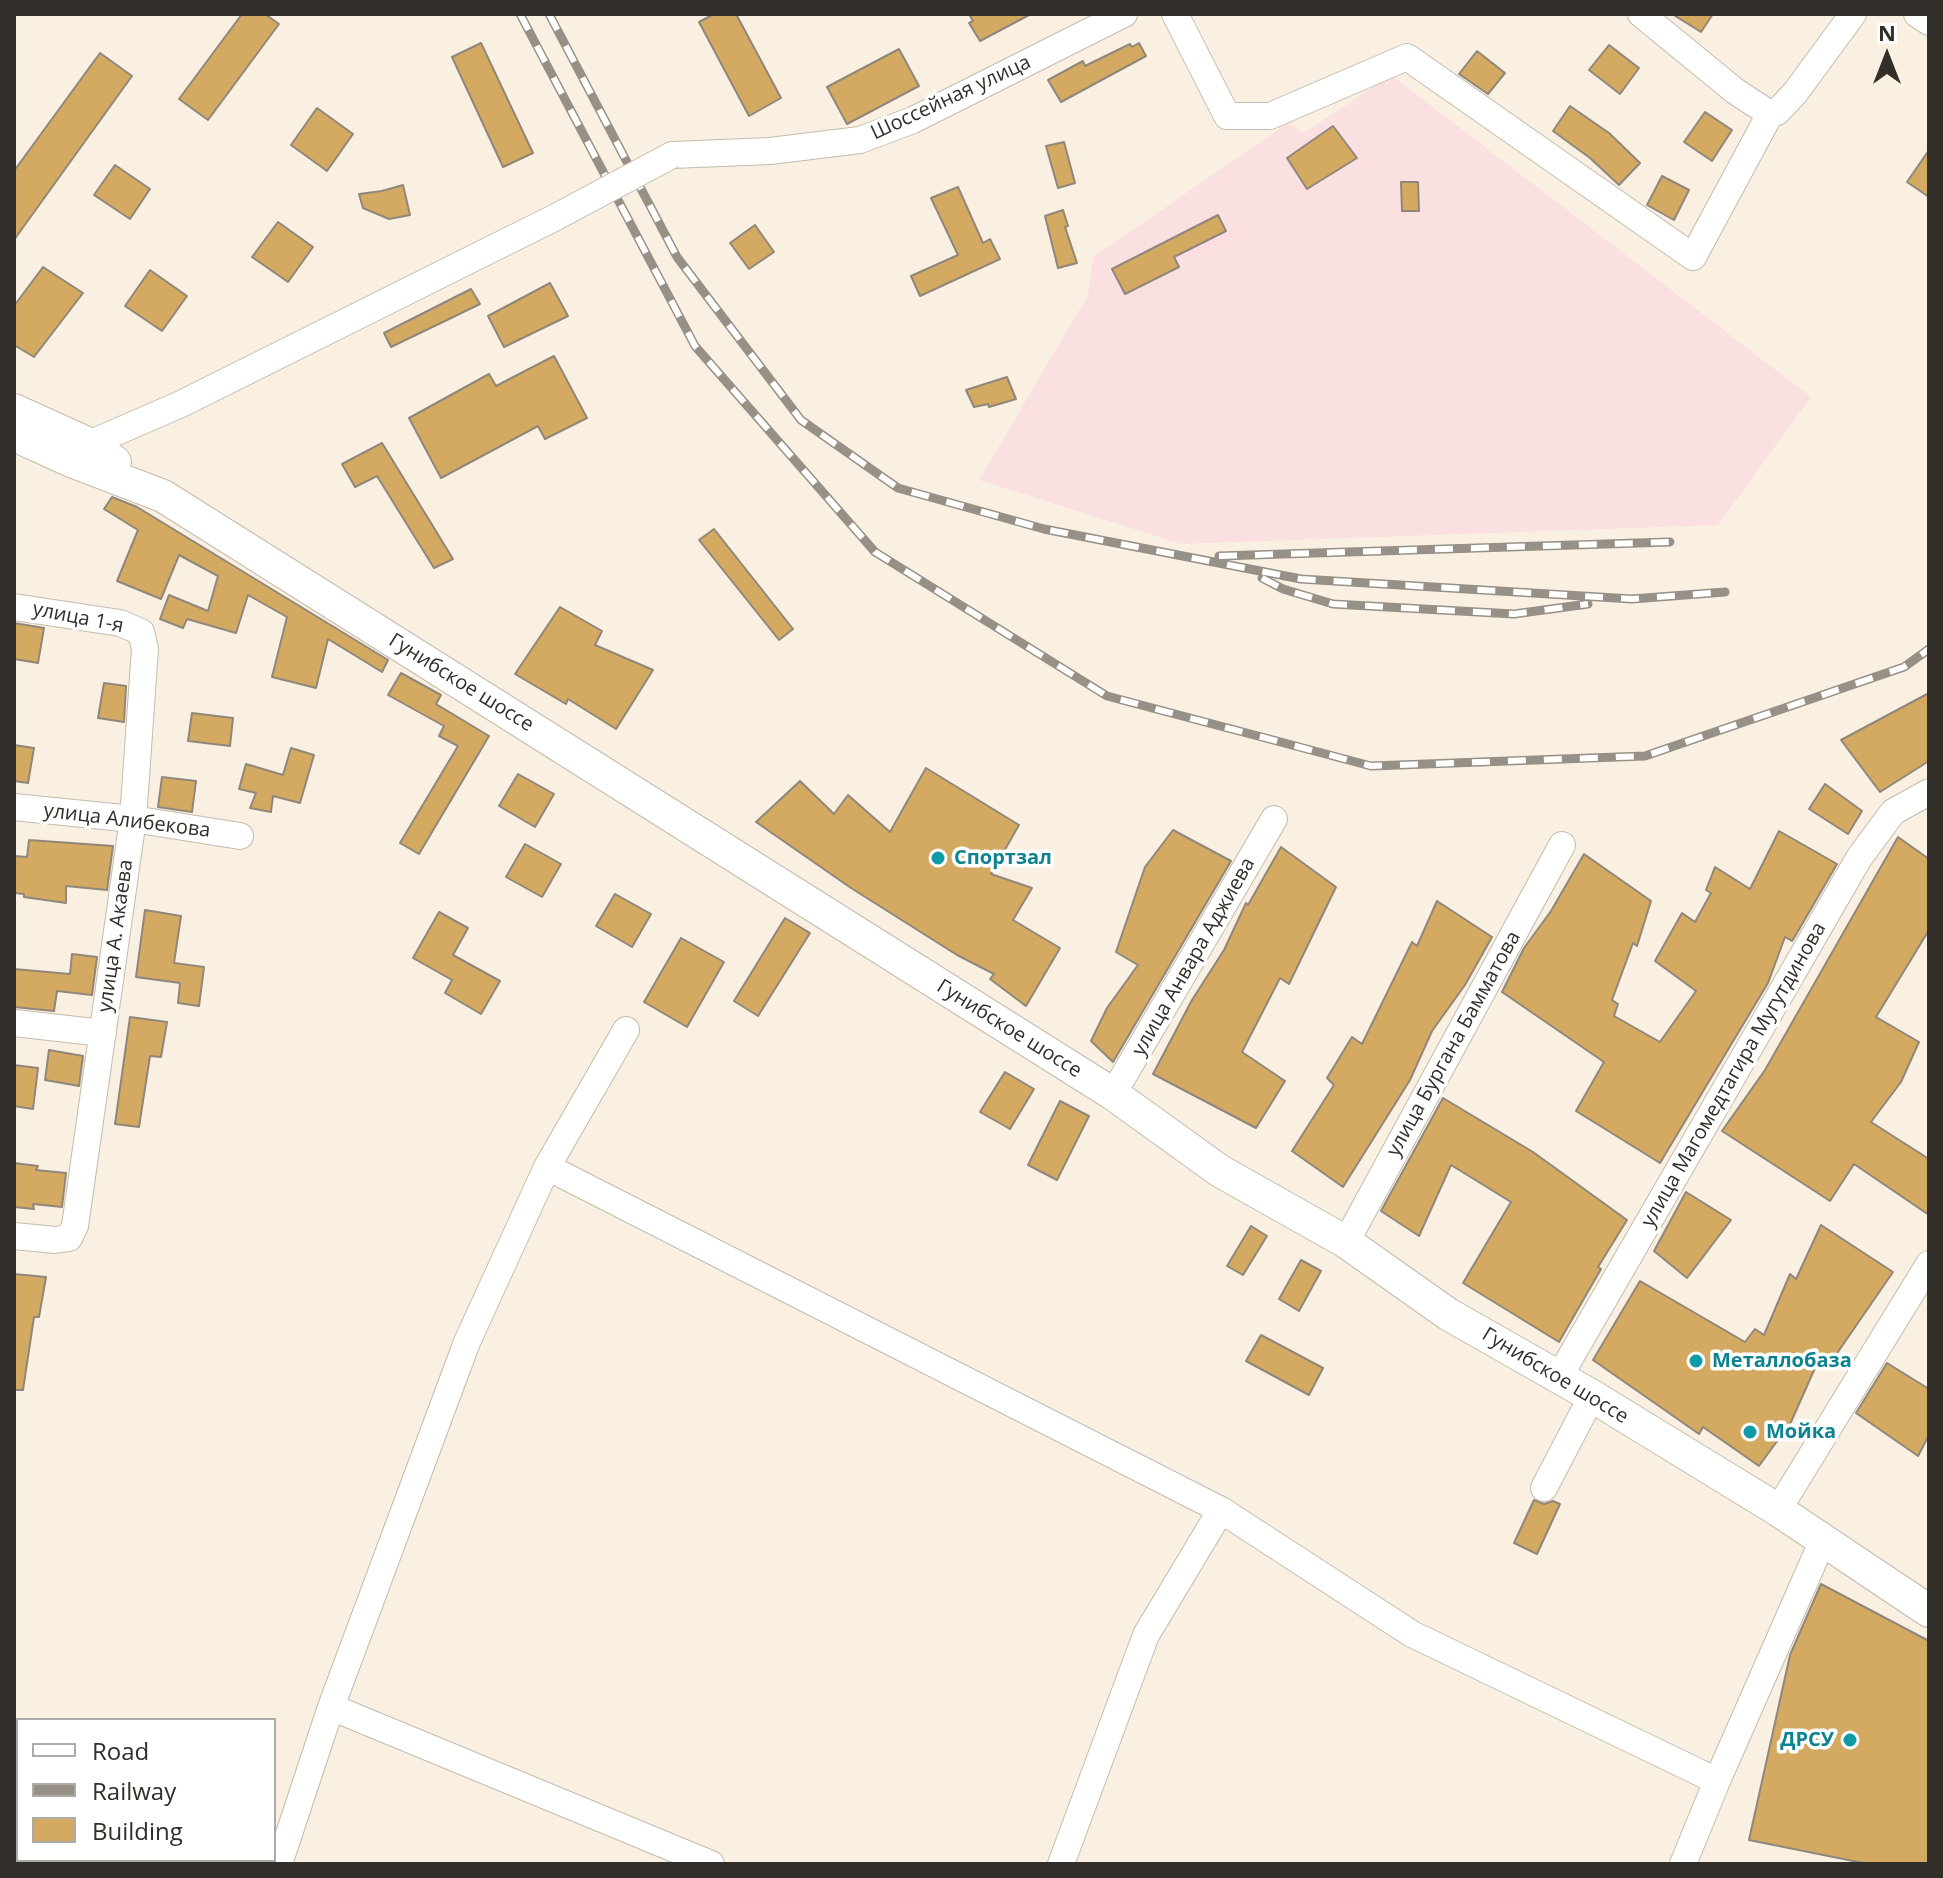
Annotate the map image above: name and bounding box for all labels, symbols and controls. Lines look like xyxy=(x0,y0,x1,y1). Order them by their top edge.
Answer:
north arrow xyxy=(1847,16,1927,96)
text: N xyxy=(1878,17,1896,47)
street label: Шоссейная улица xyxy=(867,50,1035,146)
street label: улица 1-я xyxy=(31,597,125,639)
street label: Гунибское шоссе xyxy=(384,629,538,737)
street label: улица Алибекова xyxy=(42,799,212,843)
place label: Спортзал xyxy=(954,846,1052,870)
marker: Спортзал xyxy=(929,849,947,867)
street label: улица Анвара Аджиева xyxy=(1127,854,1261,1060)
street label: улица А. Акаева xyxy=(93,858,139,1014)
street label: улица Магомедтагира Мугутдинова xyxy=(1637,918,1831,1232)
street label: улица Бургана Бамматова xyxy=(1382,927,1526,1161)
street label: Гунибское шоссе xyxy=(932,975,1086,1083)
street label: Гунибское шоссе xyxy=(1478,1323,1632,1429)
place label: Металлобаза xyxy=(1712,1349,1852,1373)
marker: Металлобаза xyxy=(1687,1352,1705,1370)
place label: Мойка xyxy=(1766,1420,1836,1444)
marker: Мойка xyxy=(1741,1423,1759,1441)
legend xyxy=(16,1718,276,1862)
place label: ДРСУ xyxy=(1780,1728,1834,1752)
marker: ДРСУ xyxy=(1841,1731,1859,1749)
text: Road xyxy=(92,1734,149,1767)
text: Railway xyxy=(92,1774,176,1807)
text: Building xyxy=(92,1814,183,1847)

